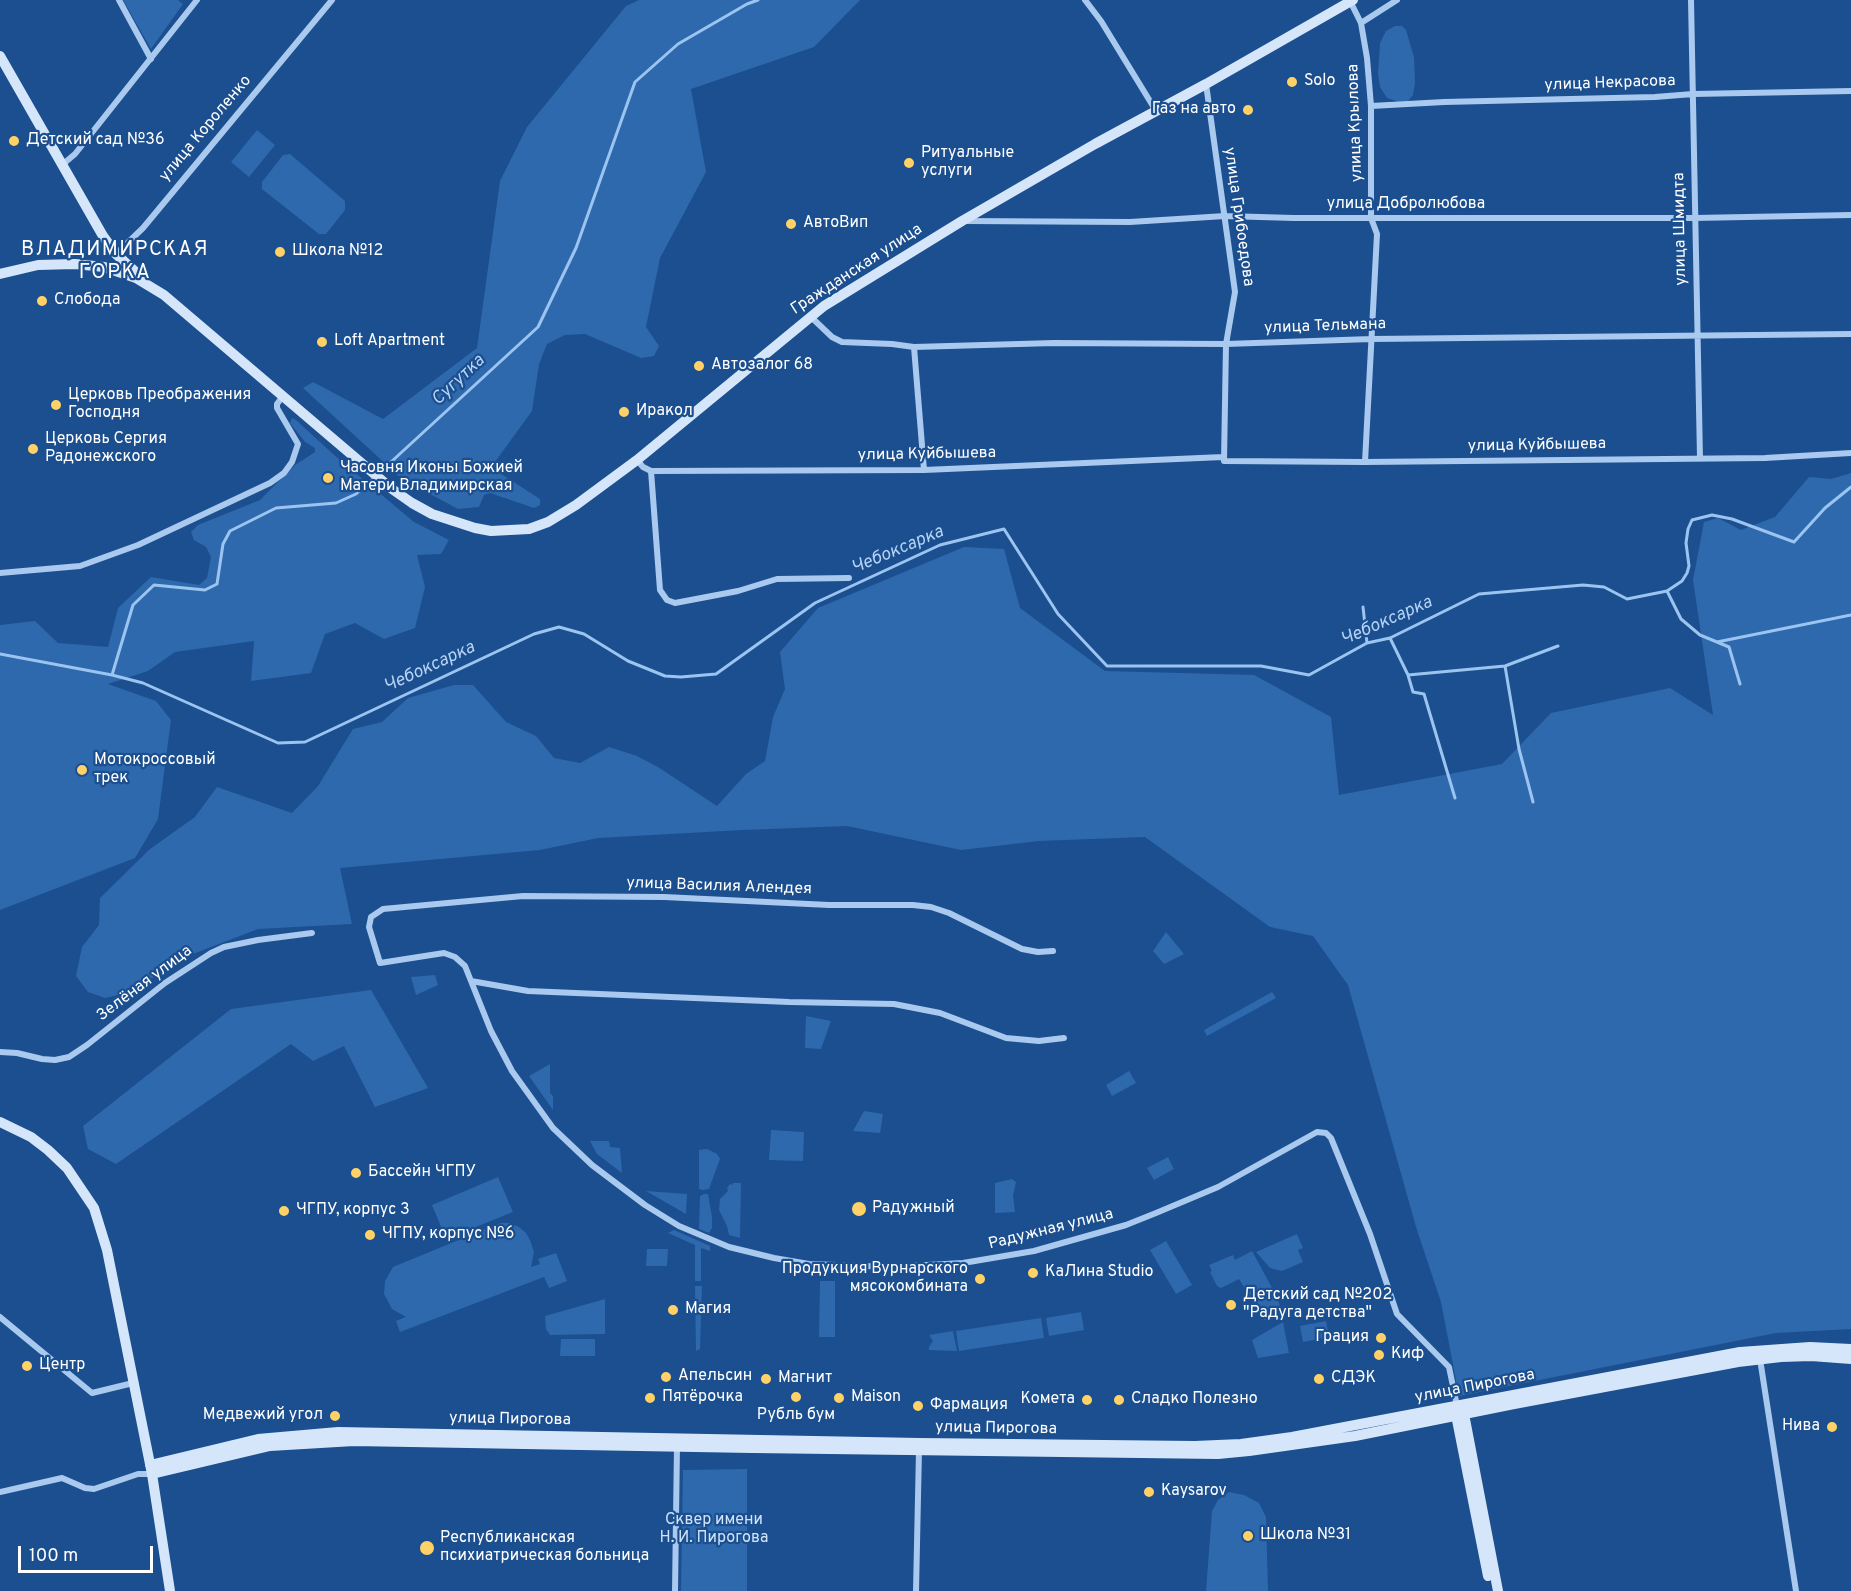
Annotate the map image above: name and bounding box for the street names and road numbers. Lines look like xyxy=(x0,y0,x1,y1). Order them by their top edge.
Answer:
street label: улица Крылова xyxy=(1344,64,1368,182)
street label: улица Короленко xyxy=(156,72,256,186)
street label: улица Некрасова xyxy=(1544,72,1676,96)
street label: улица Грибоедова xyxy=(1219,146,1257,288)
street label: улица Шмидта xyxy=(1670,172,1692,286)
street label: улица Добролюбова xyxy=(1327,195,1485,215)
street label: Гражданская улица xyxy=(788,220,926,320)
street label: улица Тельмана xyxy=(1264,315,1386,339)
street label: улица Куйбышева xyxy=(1468,435,1606,457)
street label: улица Куйбышева xyxy=(858,444,996,466)
street label: улица Василия Алендея xyxy=(626,874,812,900)
street label: Зелёная улица xyxy=(94,942,196,1026)
street label: Радужная улица xyxy=(987,1205,1115,1255)
street label: улица Пирогова xyxy=(1413,1366,1537,1408)
street label: улица Пирогова xyxy=(449,1409,571,1431)
street label: улица Пирогова xyxy=(935,1418,1057,1440)

